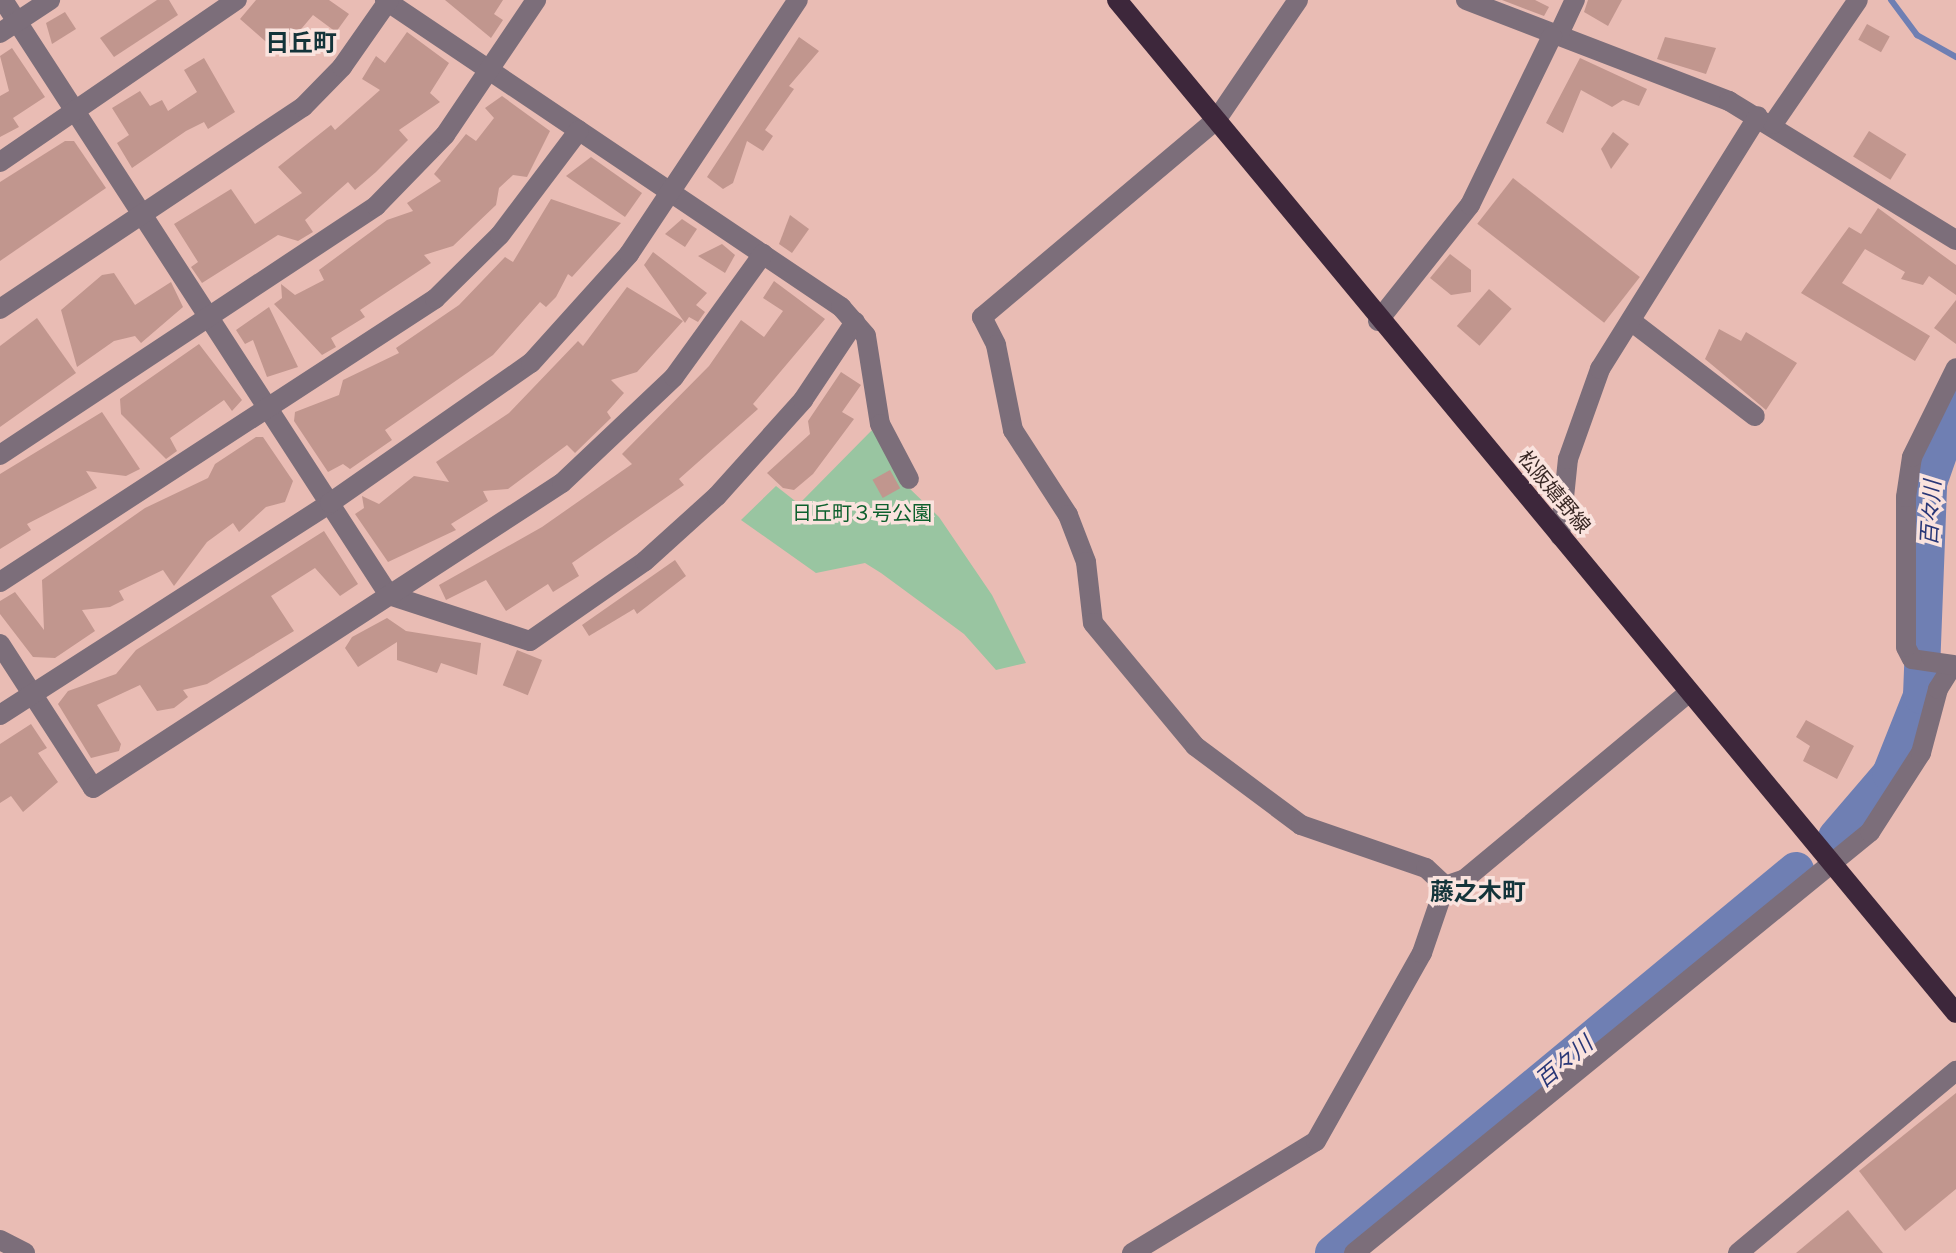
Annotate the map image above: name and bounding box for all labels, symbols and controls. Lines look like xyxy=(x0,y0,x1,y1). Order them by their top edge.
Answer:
district label: 日丘町 xyxy=(265,29,337,57)
street label: 松阪嬉野線 xyxy=(1513,446,1595,538)
water label: 百々川 xyxy=(1916,479,1946,547)
park label: 日丘町３号公園 xyxy=(792,501,932,525)
district label: 藤之木町 xyxy=(1430,878,1526,906)
water label: 百々川 xyxy=(1530,1031,1598,1093)

